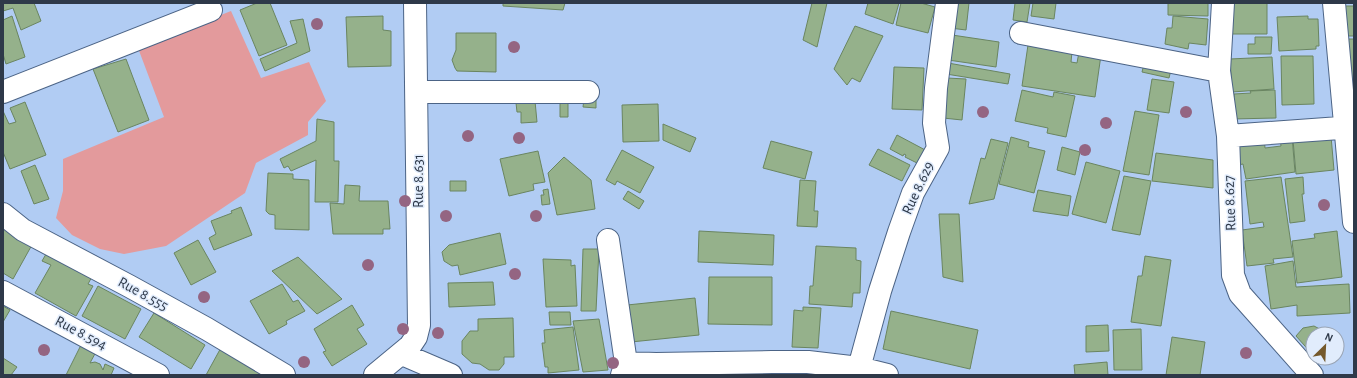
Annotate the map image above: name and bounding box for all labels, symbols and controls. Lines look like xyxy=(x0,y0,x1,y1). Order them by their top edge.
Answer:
street label: Rue 8.631 xyxy=(411,154,426,208)
street label: Rue 8.629 xyxy=(899,159,937,217)
street label: Rue 8.627 xyxy=(1222,175,1238,231)
street label: Rue 8.555 xyxy=(116,274,170,314)
street label: Rue 8.594 xyxy=(53,313,109,353)
north arrow xyxy=(1305,326,1345,366)
text: N xyxy=(1323,331,1335,344)

